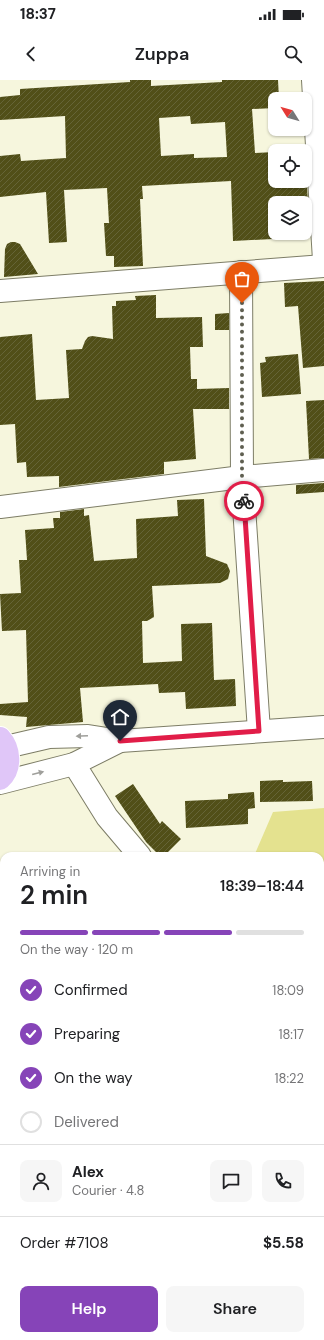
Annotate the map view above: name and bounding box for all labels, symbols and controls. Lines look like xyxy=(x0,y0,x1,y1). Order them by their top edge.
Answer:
text: 18:37 xyxy=(20,4,56,24)
text: Zuppa xyxy=(135,42,189,66)
icon: back xyxy=(20,43,42,65)
icon: search xyxy=(282,43,304,65)
north arrow xyxy=(268,92,312,136)
map controls xyxy=(268,92,312,240)
button: locate xyxy=(268,144,312,188)
button: layers xyxy=(268,196,312,240)
pin xyxy=(225,262,259,303)
icon: bag xyxy=(231,268,253,290)
courier xyxy=(224,481,264,521)
icon: bike xyxy=(233,490,255,512)
pin xyxy=(103,700,137,741)
icon: home xyxy=(109,706,131,728)
one-way arrow xyxy=(75,733,88,739)
one-way arrow xyxy=(32,770,44,776)
text: Arriving in xyxy=(20,863,80,880)
text: 18:39–18:44 xyxy=(220,876,304,896)
text: 2 min xyxy=(20,878,88,912)
text: On the way · 120 m xyxy=(20,941,133,958)
icon: check xyxy=(20,979,42,1001)
text: Confirmed xyxy=(54,980,128,1000)
text: 18:09 xyxy=(272,982,304,999)
icon: check xyxy=(20,1023,42,1045)
text: Preparing xyxy=(54,1024,120,1044)
text: 18:17 xyxy=(278,1026,304,1043)
icon: check xyxy=(20,1067,42,1089)
text: On the way xyxy=(54,1068,133,1088)
text: 18:22 xyxy=(274,1070,304,1087)
text: Delivered xyxy=(54,1112,119,1132)
button: person xyxy=(20,1160,62,1202)
button: chat xyxy=(210,1160,252,1202)
button: phone xyxy=(262,1160,304,1202)
text: Alex xyxy=(72,1162,104,1182)
text: Courier · 4.8 xyxy=(72,1182,144,1199)
text: Order #7108 xyxy=(20,1233,109,1253)
text: $5.58 xyxy=(263,1233,304,1253)
button: Help xyxy=(20,1286,158,1332)
button: Share xyxy=(166,1286,304,1332)

